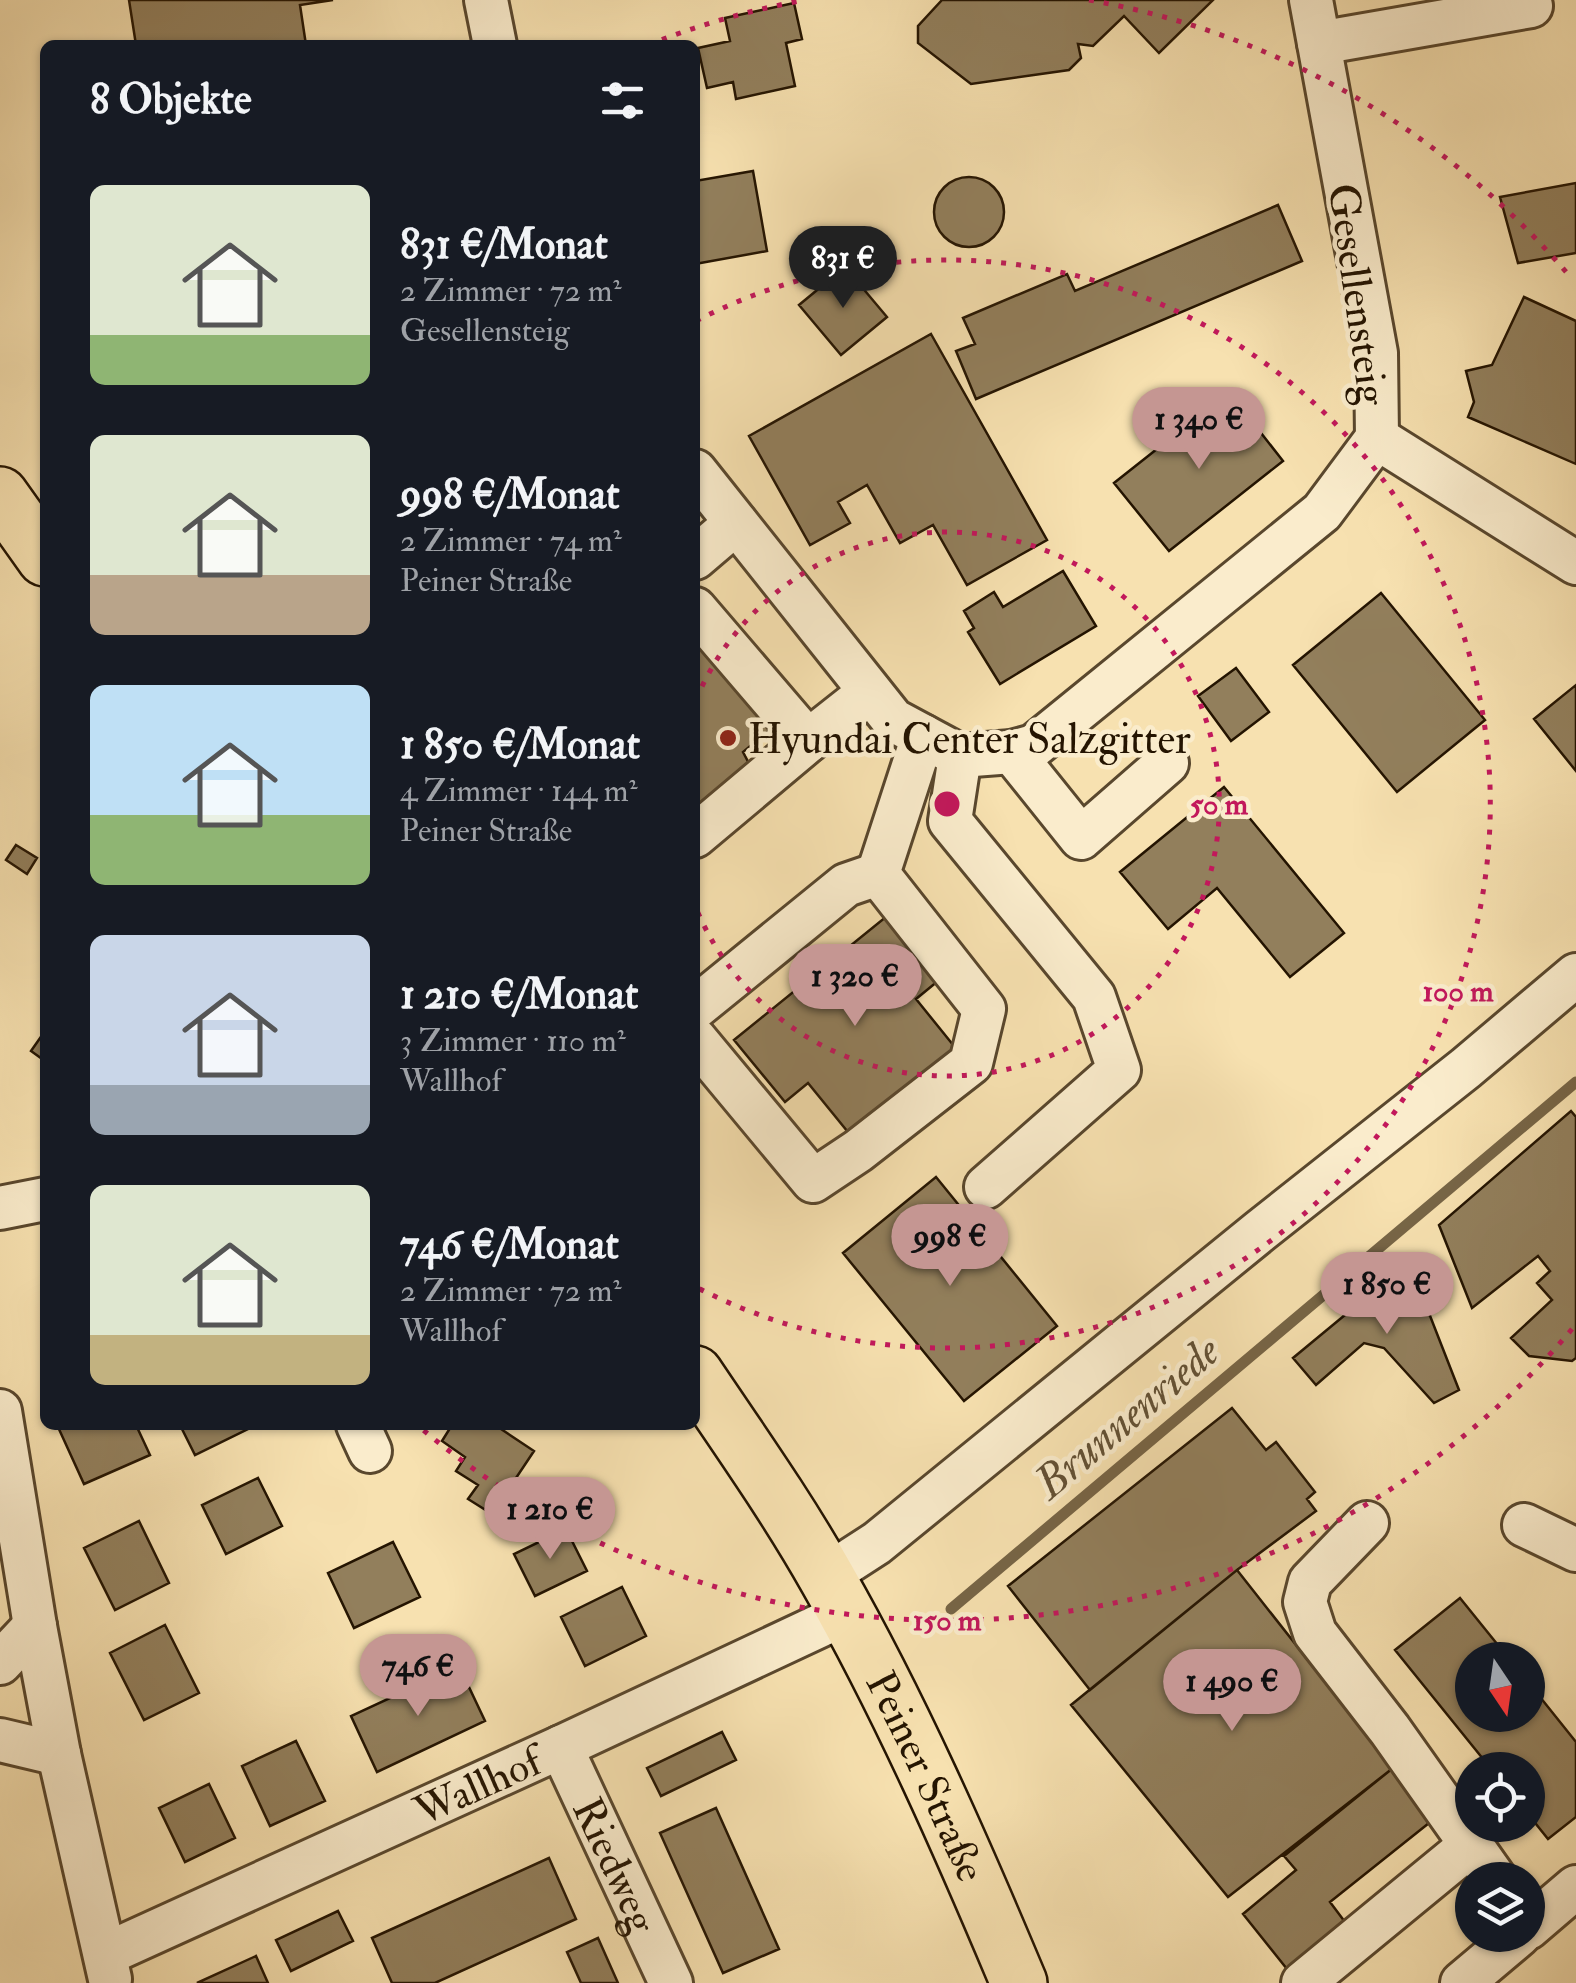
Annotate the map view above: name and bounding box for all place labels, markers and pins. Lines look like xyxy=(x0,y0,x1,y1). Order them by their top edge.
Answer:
pin: 831 € xyxy=(773,226,913,311)
pin: 1 340 € xyxy=(1107,387,1291,472)
place label: Hyundai Center Salzgitter xyxy=(748,714,1191,766)
marker: Hyundai Center Salzgitter xyxy=(717,727,739,749)
centre of rings xyxy=(929,786,965,822)
pin: 1 320 € xyxy=(763,944,947,1029)
pin: 998 € xyxy=(880,1204,1020,1289)
pin: 1 850 € xyxy=(1295,1252,1479,1337)
pin: 1 210 € xyxy=(458,1477,642,1562)
pin: 746 € xyxy=(348,1634,488,1719)
pin: 1 490 € xyxy=(1140,1649,1324,1734)

